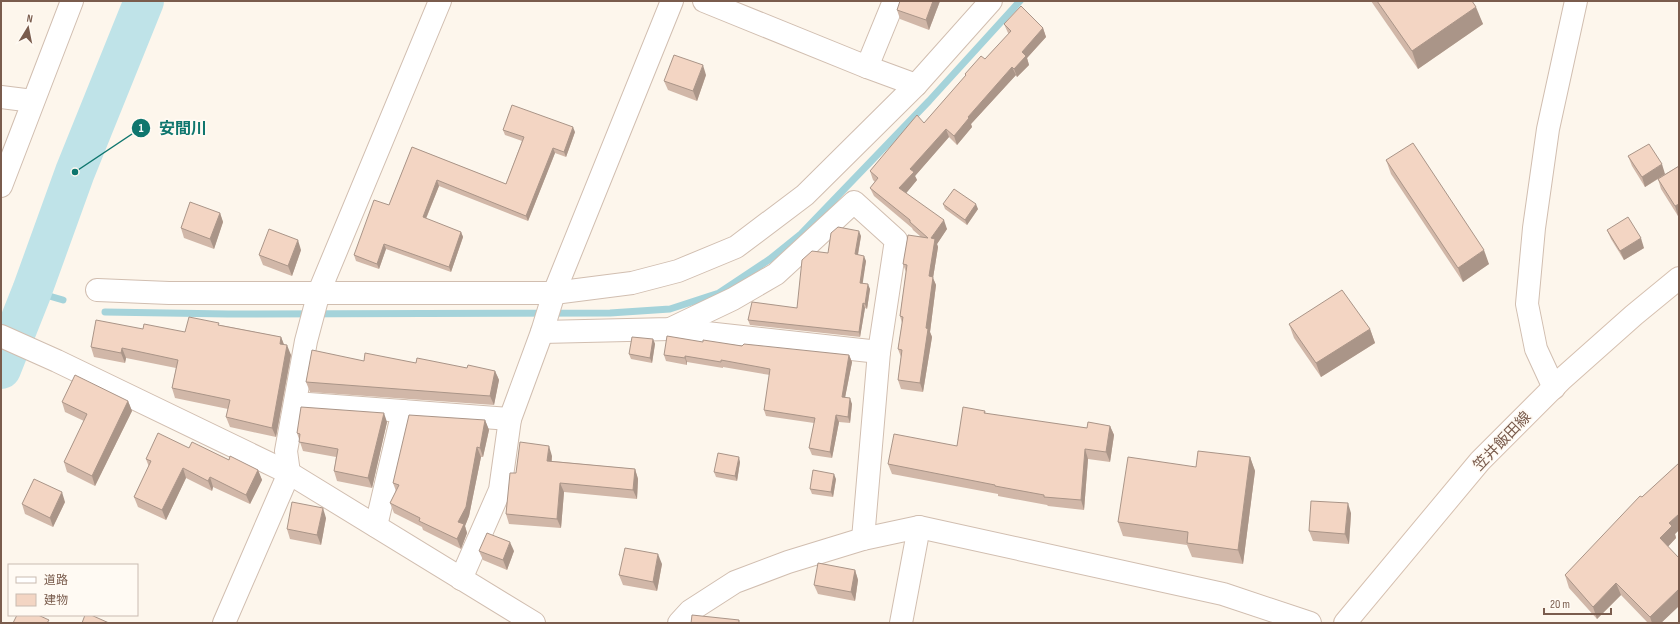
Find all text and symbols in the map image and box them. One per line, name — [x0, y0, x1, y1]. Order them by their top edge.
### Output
north arrow — [8, 8, 48, 48]
text: N — [26, 12, 34, 26]
callout: 安間川 — [131, 114, 215, 142]
text: 安間川 — [159, 120, 207, 139]
text: 1 — [139, 121, 144, 136]
street label: 笠井飯田線 — [1469, 408, 1535, 475]
legend — [8, 564, 138, 616]
text: 道路 — [44, 573, 68, 588]
scale bar — [1544, 590, 1611, 616]
text: 建物 — [44, 593, 68, 608]
text: 20 m — [1550, 597, 1570, 612]

